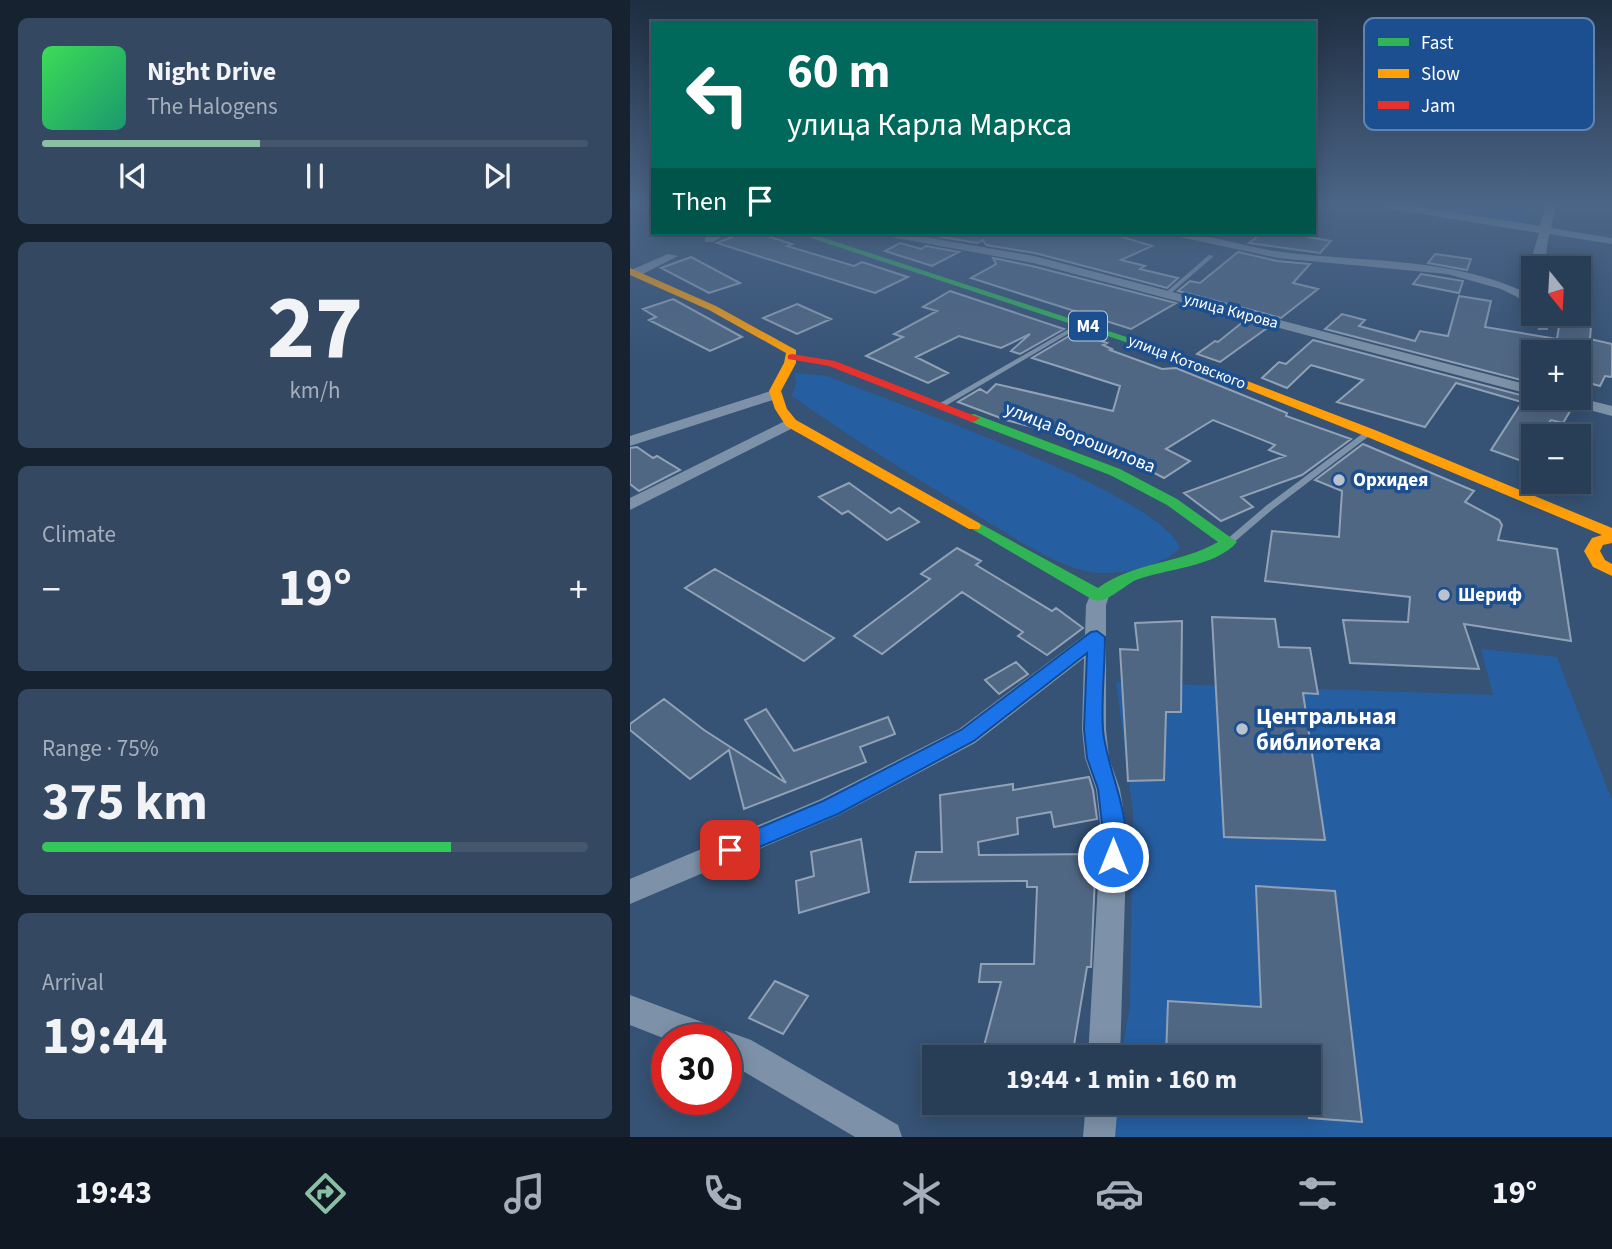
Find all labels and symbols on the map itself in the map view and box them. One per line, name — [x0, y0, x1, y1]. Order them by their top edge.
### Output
legend — [1364, 18, 1594, 130]
text: Fast — [1421, 30, 1454, 57]
text: Slow — [1421, 61, 1460, 88]
text: Jam — [1421, 93, 1455, 120]
north arrow — [1521, 256, 1591, 326]
street label: улица Кирова — [1181, 288, 1281, 334]
road number: M4 — [1069, 312, 1107, 340]
street label: улица Котовского — [1125, 329, 1249, 395]
street label: улица Ворошилова — [1001, 395, 1159, 481]
place label: Орхидея — [1353, 467, 1428, 494]
marker: Орхидея — [1331, 472, 1347, 488]
place label: Шериф — [1458, 582, 1522, 609]
marker: Шериф — [1436, 587, 1452, 603]
place label: Центральная библиотека — [1256, 700, 1397, 759]
marker: Центральная библиотека — [1234, 721, 1250, 737]
pin — [700, 820, 760, 880]
position arrow — [1076, 820, 1150, 894]
speed limit sign: 30 — [651, 1024, 742, 1115]

